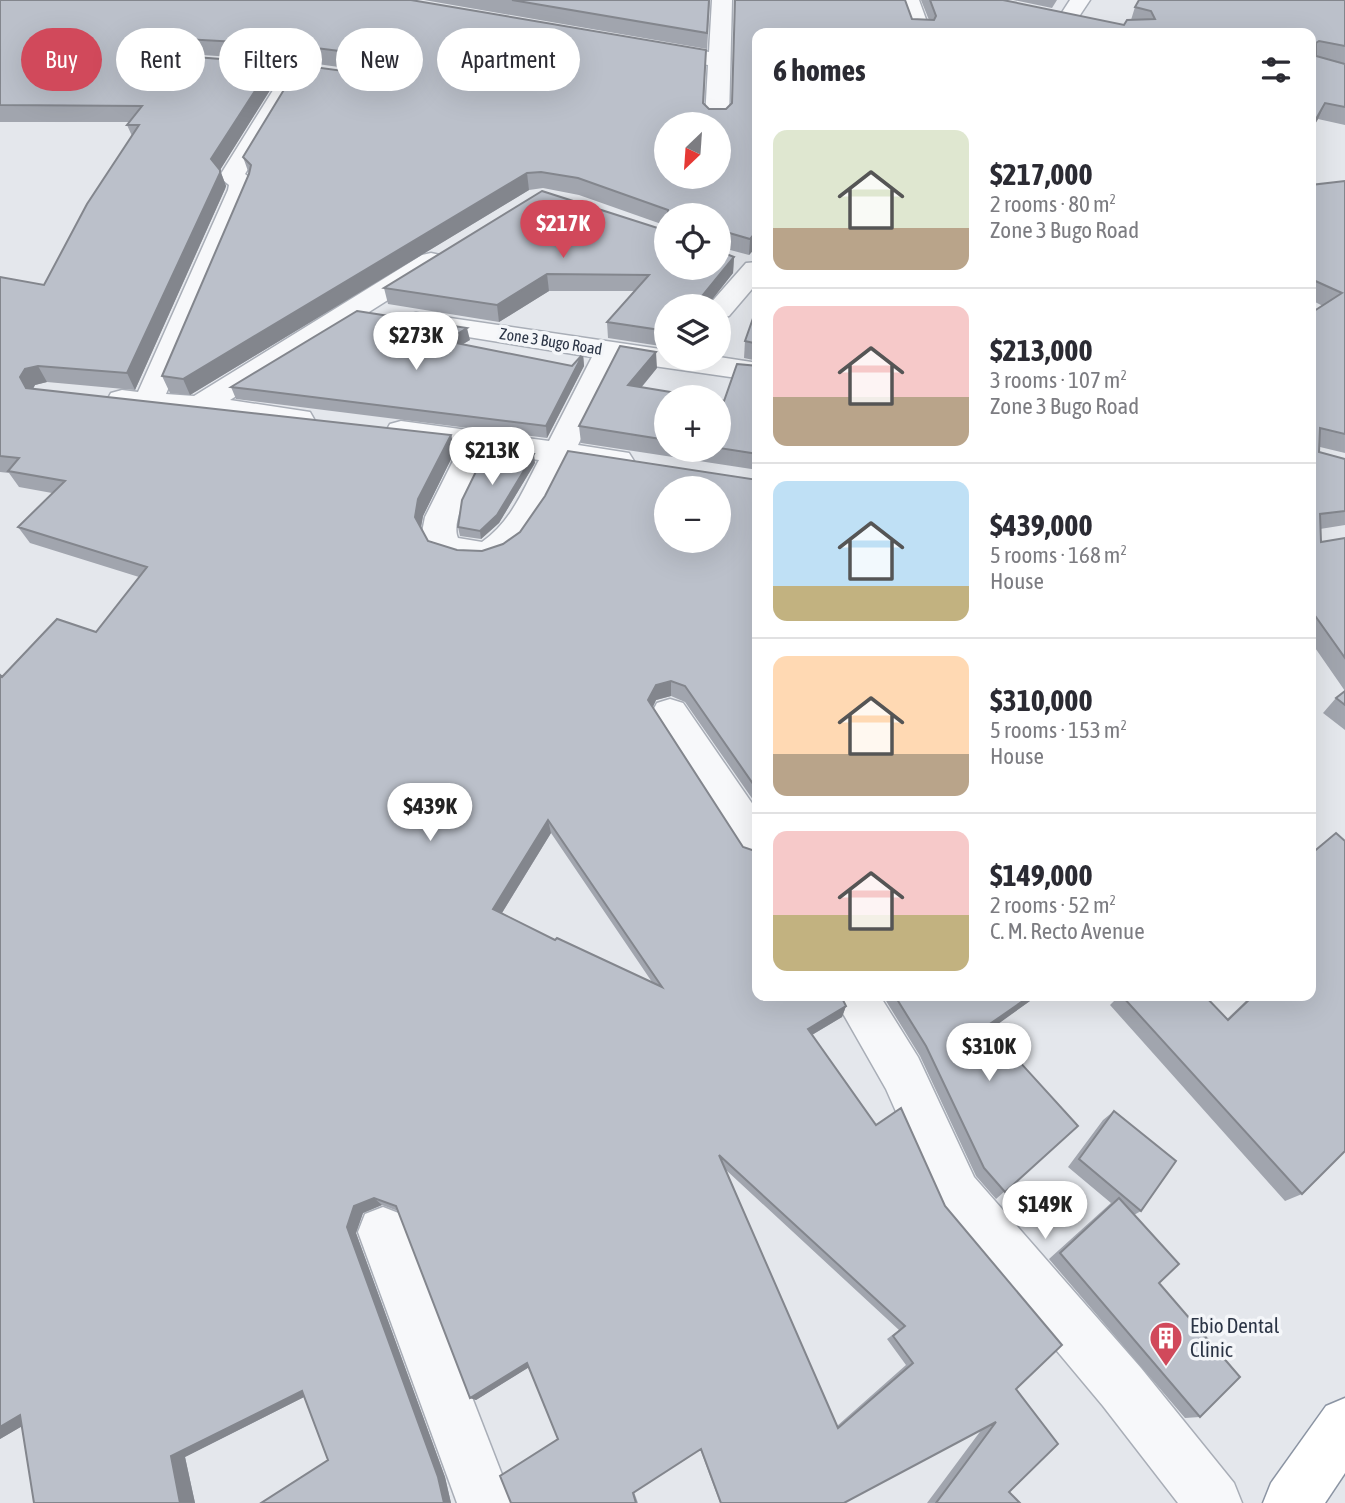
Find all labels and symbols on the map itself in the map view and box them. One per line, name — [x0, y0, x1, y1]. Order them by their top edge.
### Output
north arrow — [654, 112, 732, 189]
pin: $217K — [514, 201, 612, 260]
pin: $273K — [367, 312, 465, 372]
street label: Zone 3 Bugo Road — [498, 324, 604, 359]
pin: $213K — [443, 428, 541, 487]
pin: $439K — [381, 784, 479, 843]
pin: $310K — [940, 1024, 1038, 1083]
pin: $149K — [996, 1182, 1094, 1241]
place label: Ebio Dental Clinic — [1190, 1313, 1280, 1361]
building icon: Ebio Dental Clinic — [1147, 1319, 1185, 1368]

